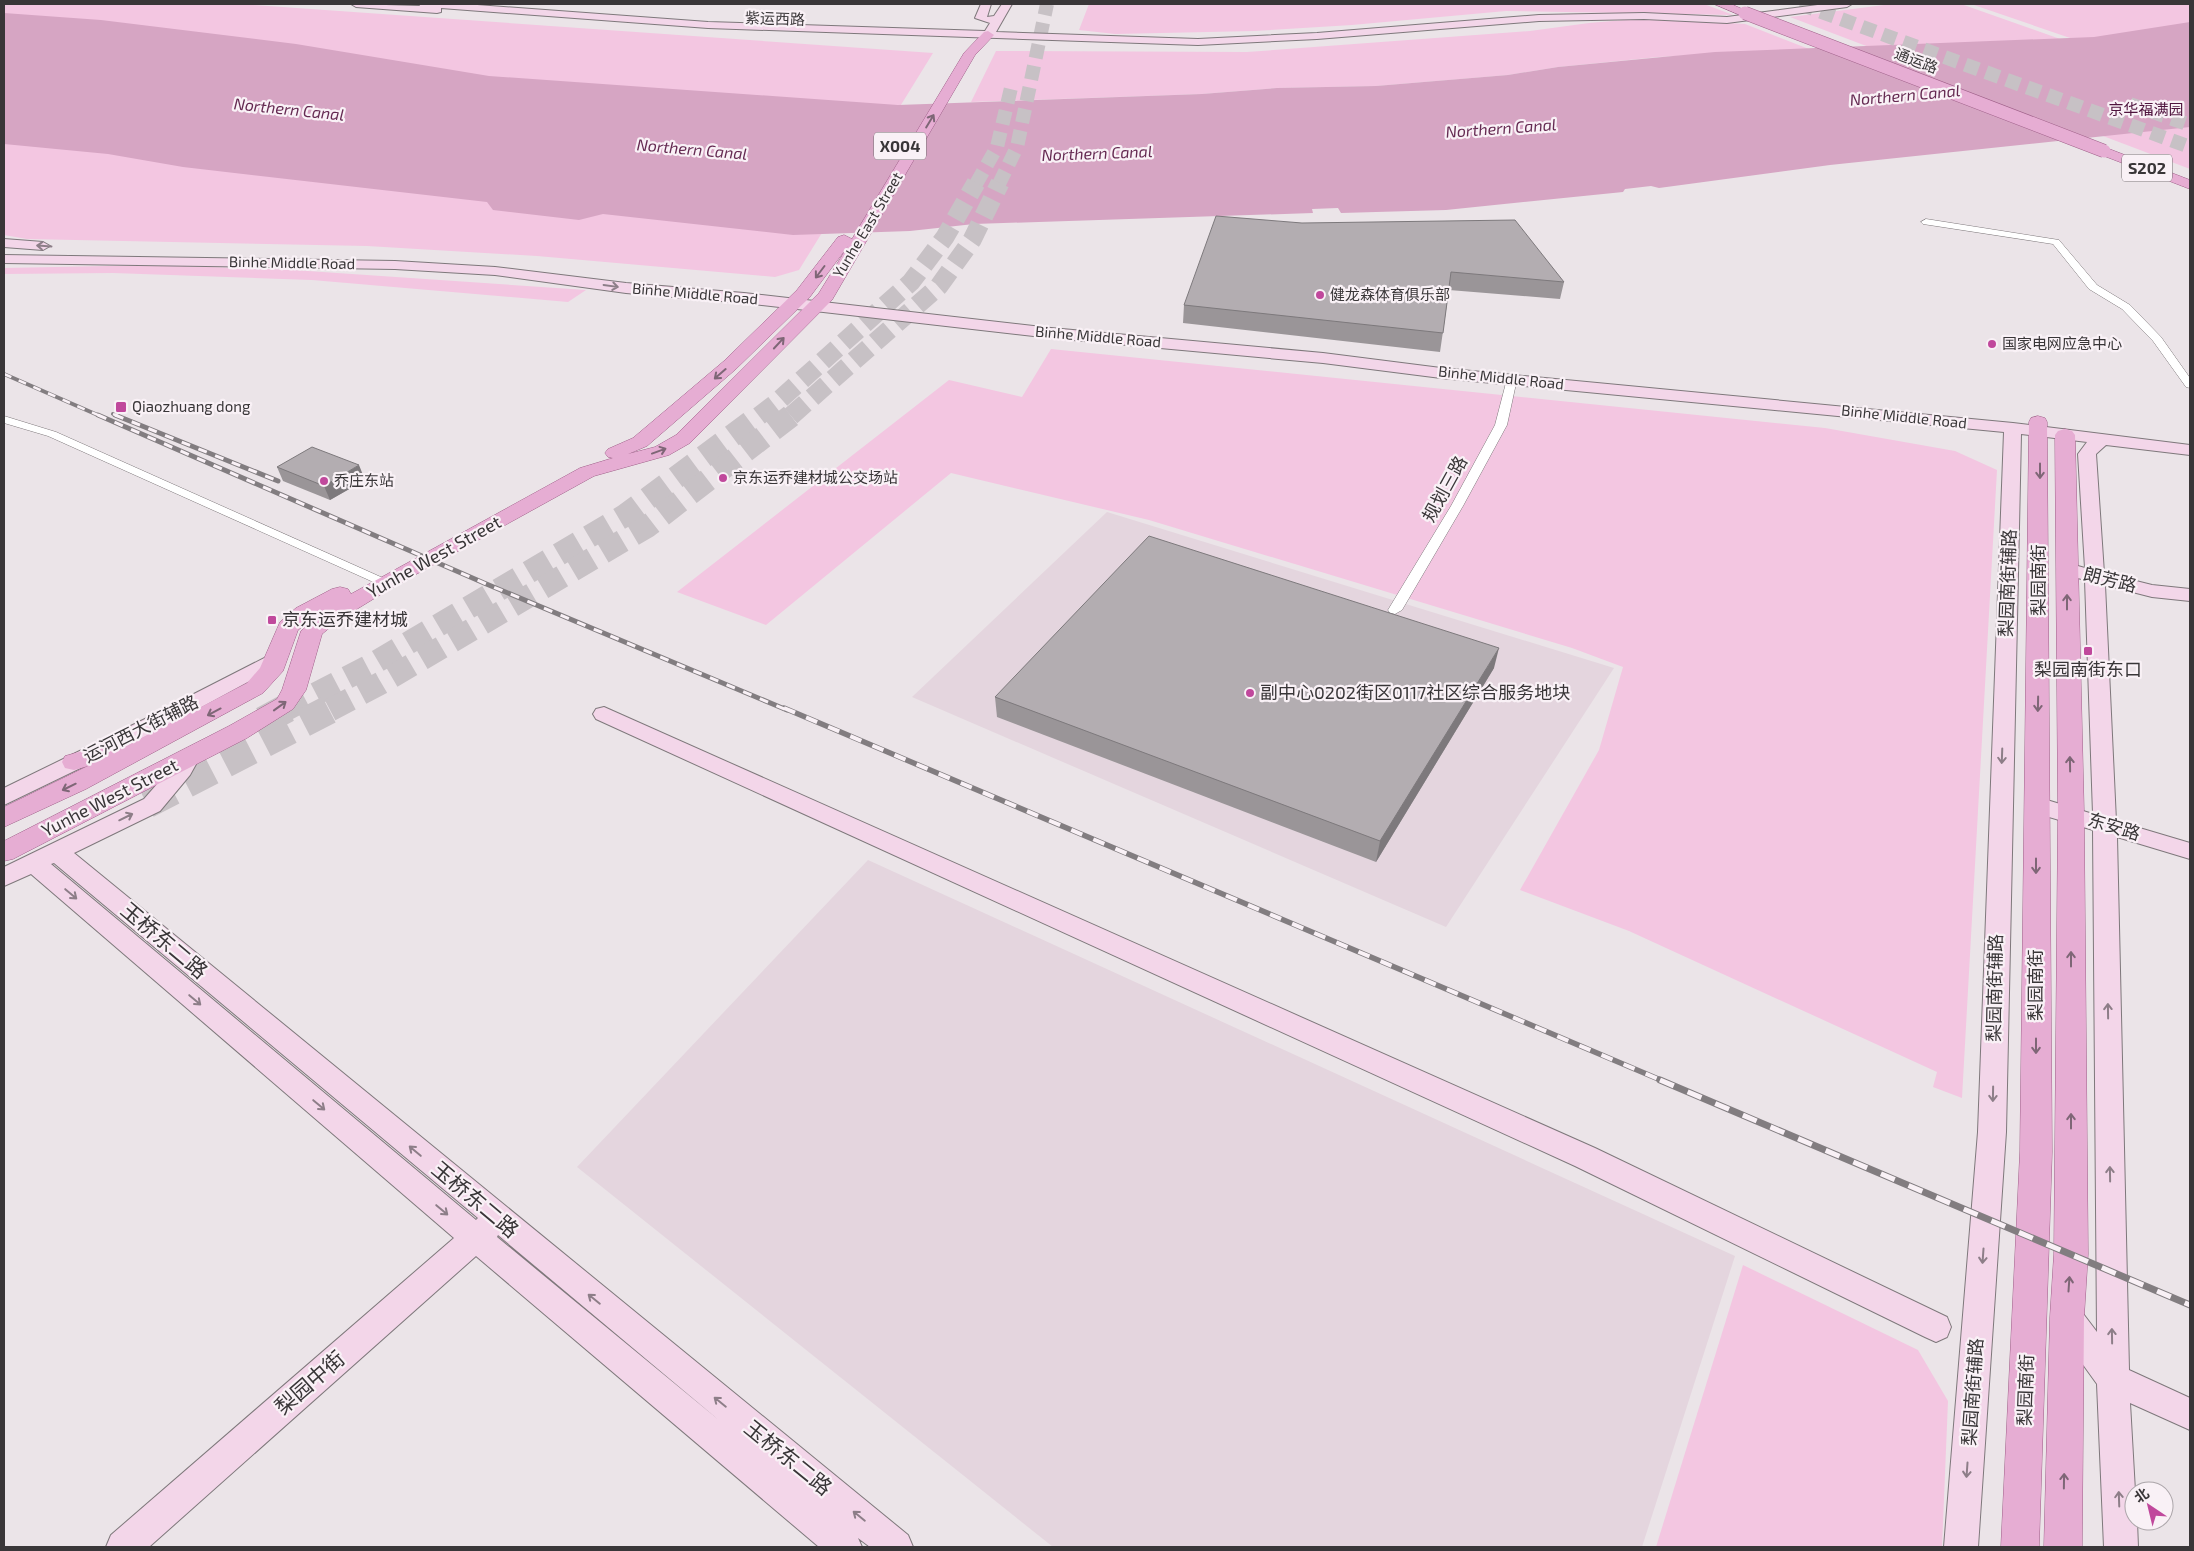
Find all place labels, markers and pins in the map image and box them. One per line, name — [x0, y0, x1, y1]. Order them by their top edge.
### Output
place label: 健龙森体育俱乐部 — [1330, 285, 1450, 303]
marker: 健龙森体育俱乐部 — [1314, 289, 1326, 301]
place label: 国家电网应急中心 — [2002, 334, 2122, 352]
marker: 国家电网应急中心 — [1986, 338, 1998, 350]
place label: Qiaozhuang dong — [132, 397, 251, 416]
marker: Qiaozhuang dong — [114, 400, 128, 414]
place label: 京东运乔建材城公交场站 — [733, 468, 898, 486]
place label: 乔庄东站 — [334, 471, 394, 489]
marker: 京东运乔建材城公交场站 — [717, 472, 729, 484]
marker: 乔庄东站 — [318, 475, 330, 487]
place label: 京东运乔建材城 — [282, 608, 408, 630]
marker: 京东运乔建材城 — [266, 614, 278, 626]
marker: 梨园南街东口 — [2082, 645, 2094, 657]
place label: 梨园南街东口 — [2034, 658, 2142, 680]
place label: 副中心0202街区0117社区综合服务地块 — [1260, 681, 1570, 703]
marker: 副中心0202街区0117社区综合服务地块 — [1244, 687, 1256, 699]

